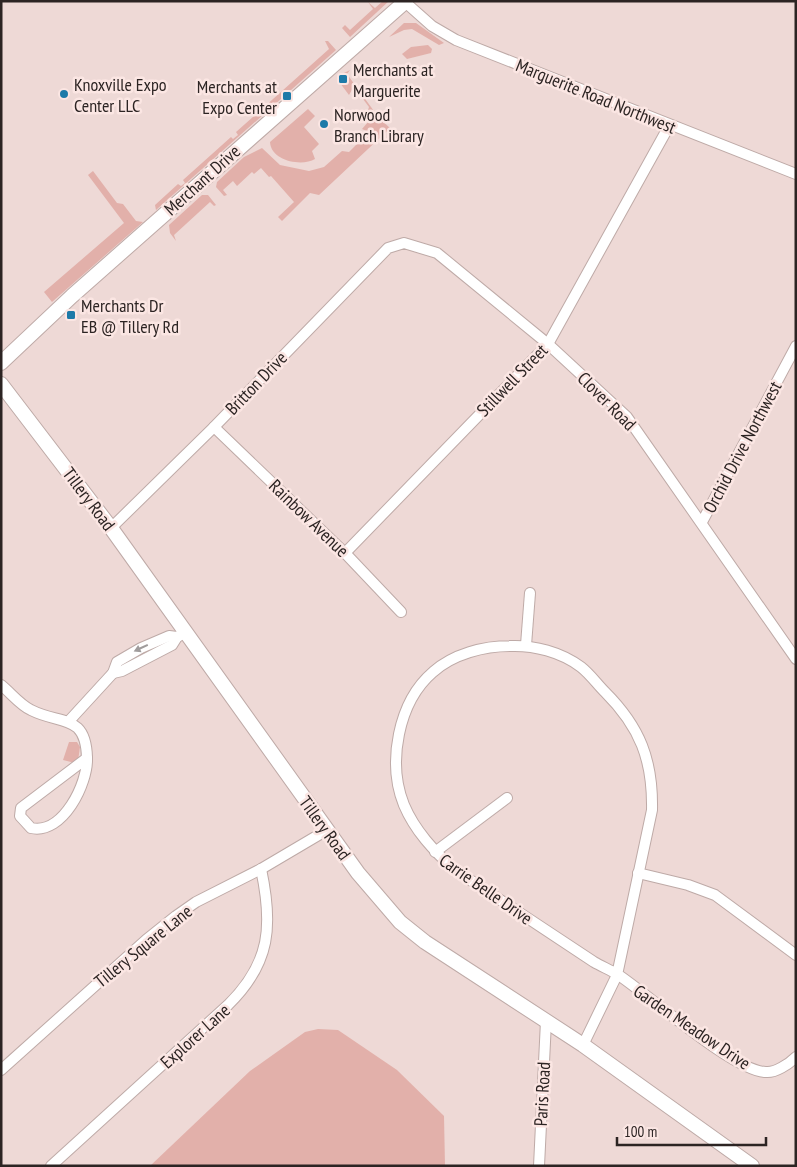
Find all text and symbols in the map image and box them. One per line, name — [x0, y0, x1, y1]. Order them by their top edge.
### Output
street label: Marguerite Road Northwest — [513, 53, 679, 139]
place label: Merchants at Marguerite — [353, 58, 433, 102]
place label: Knoxville Expo Center LLC — [74, 73, 167, 117]
marker: Merchants at Marguerite — [337, 73, 349, 85]
place label: Merchants at Expo Center — [197, 75, 277, 119]
marker: Knoxville Expo Center LLC — [58, 88, 70, 100]
marker: Merchants at Expo Center — [281, 90, 293, 102]
place label: Norwood Branch Library — [334, 103, 424, 147]
marker: Norwood Branch Library — [318, 118, 330, 130]
street label: Merchant Drive — [159, 140, 245, 220]
place label: Merchants Dr EB @ Tillery Rd — [81, 294, 179, 338]
marker: Merchants Dr EB @ Tillery Rd — [65, 309, 77, 321]
street label: Stillwell Street — [472, 339, 552, 421]
street label: Britton Drive — [220, 346, 292, 420]
street label: Clover Road — [573, 367, 641, 435]
street label: Orchid Drive Northwest — [698, 377, 786, 517]
street label: Tillery Road — [58, 463, 120, 535]
street label: Rainbow Avenue — [264, 474, 354, 562]
one-way arrow — [134, 645, 148, 653]
street label: Tillery Road — [294, 792, 356, 864]
street label: Carrie Belle Drive — [435, 848, 537, 930]
street label: Tillery Square Lane — [89, 900, 197, 992]
street label: Garden Meadow Drive — [629, 979, 755, 1075]
street label: Explorer Lane — [155, 999, 235, 1073]
street label: Paris Road — [529, 1061, 555, 1127]
scale bar — [617, 1114, 766, 1146]
text: 100 m — [624, 1122, 657, 1141]

